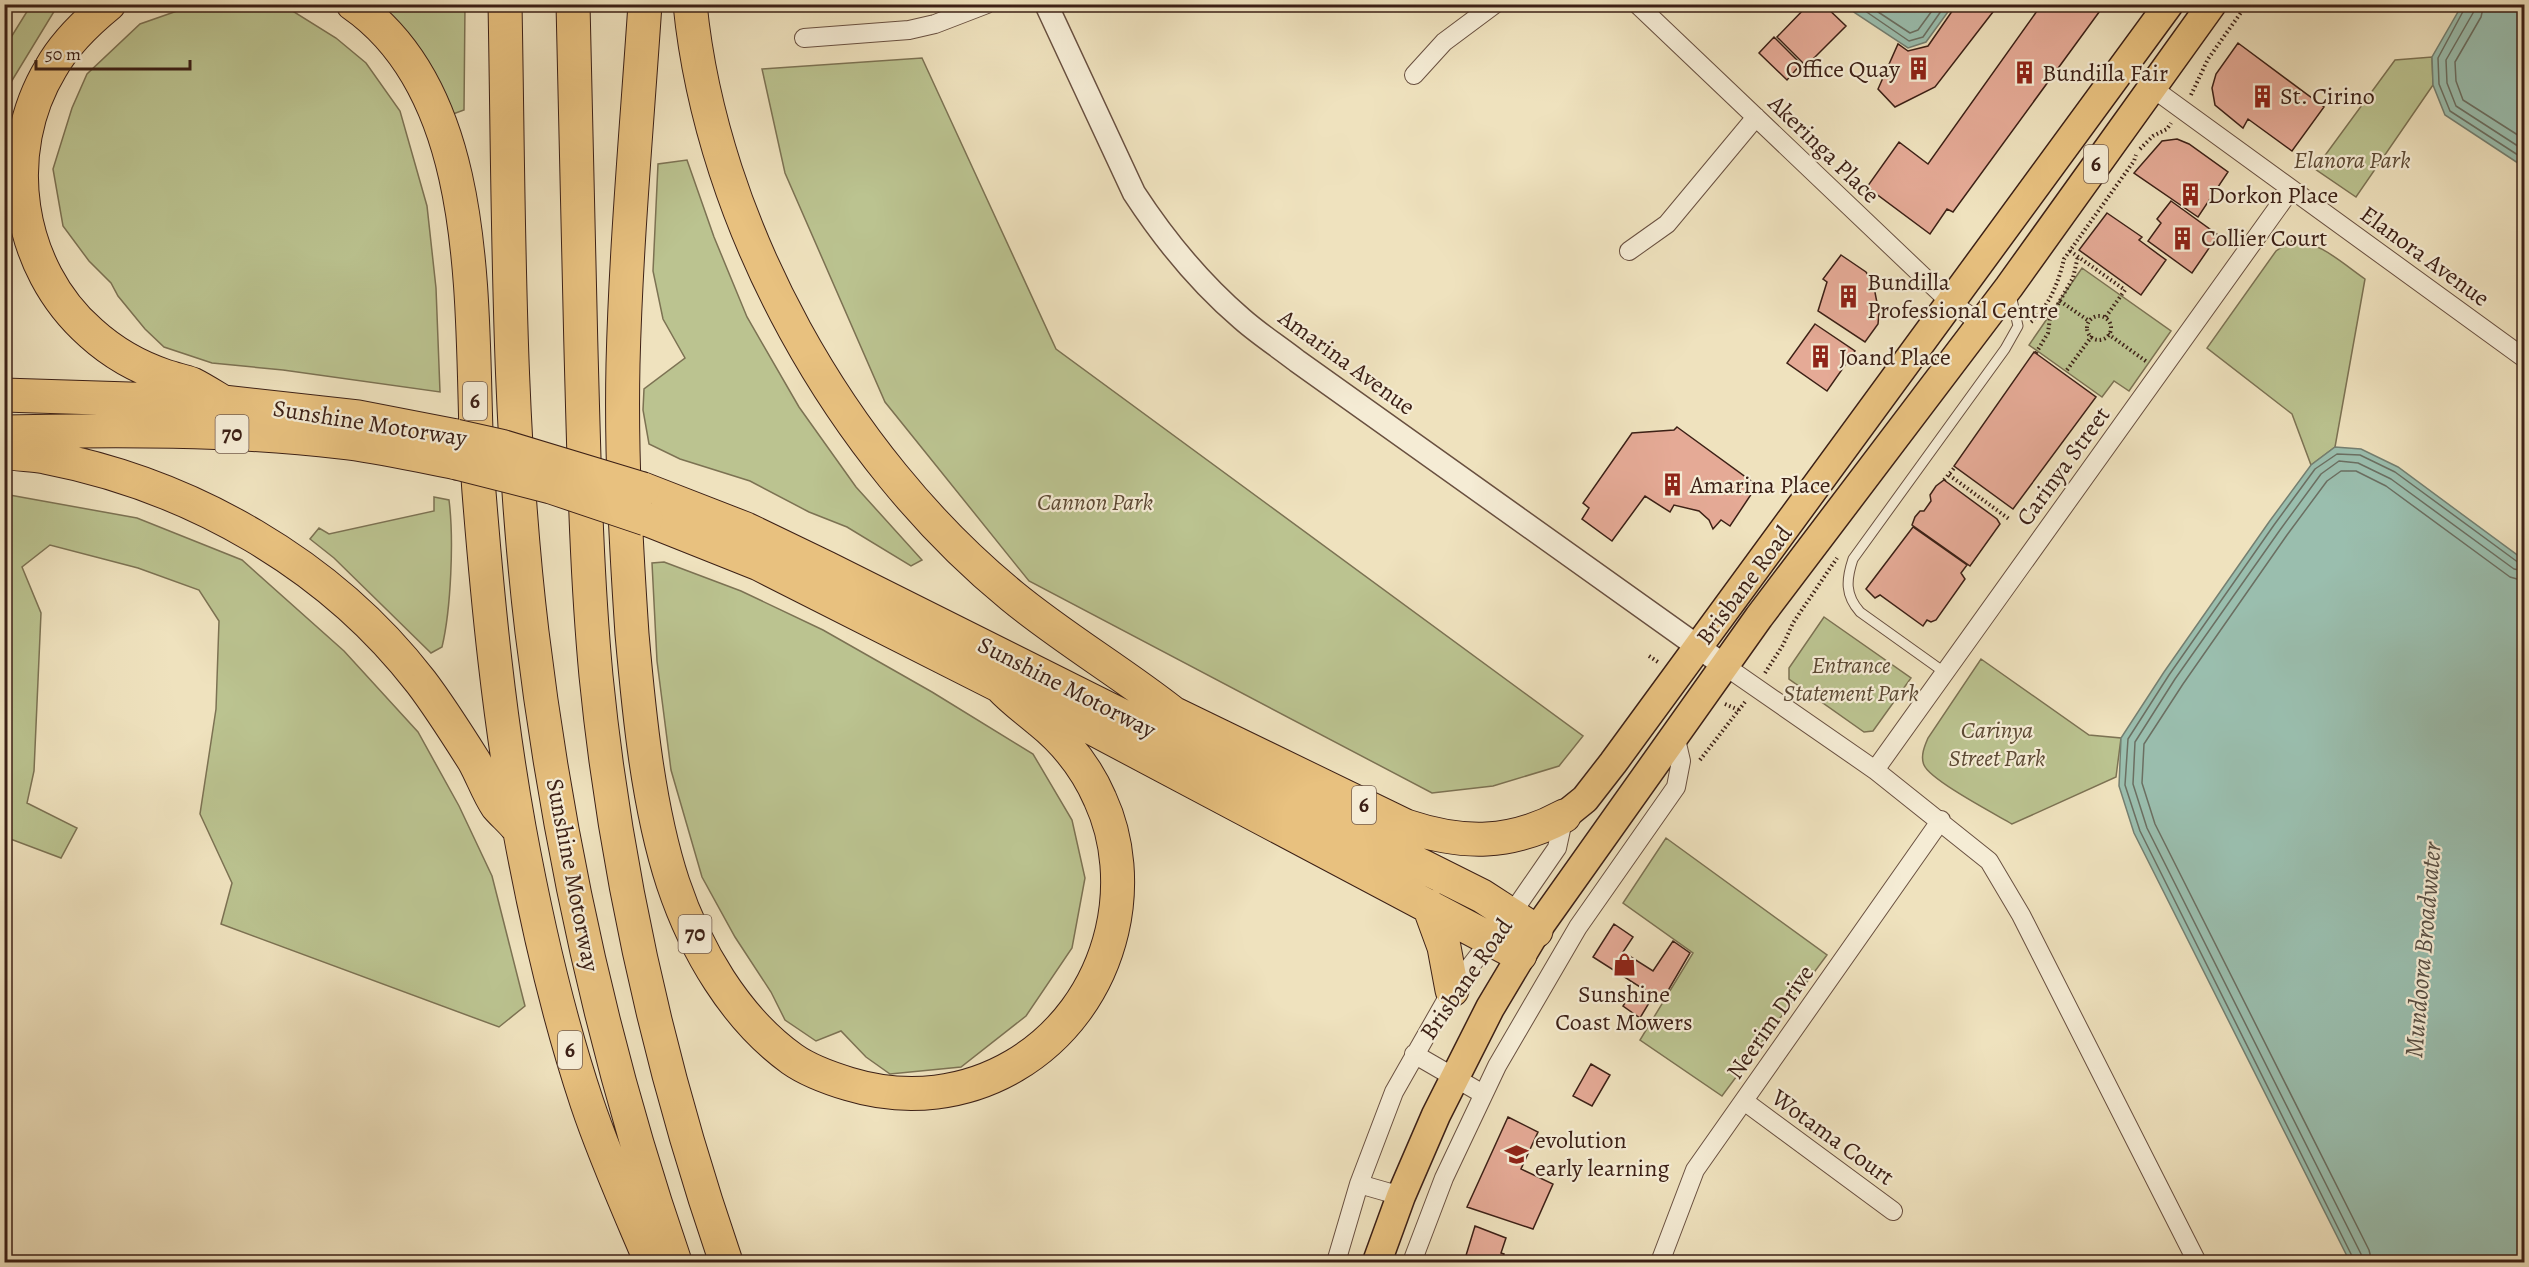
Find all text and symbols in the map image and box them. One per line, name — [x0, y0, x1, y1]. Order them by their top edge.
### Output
scale bar — [36, 33, 190, 71]
text: 50 m — [45, 42, 81, 66]
place label: Office Quay — [1786, 53, 1900, 85]
building icon: Office Quay — [1905, 56, 1931, 82]
place label: Bundilla Fair — [2042, 57, 2168, 89]
building icon: Bundilla Fair — [2011, 60, 2037, 86]
place label: St. Cirino — [2280, 80, 2375, 112]
building icon: St. Cirino — [2249, 83, 2275, 109]
street label: Akeringa Place — [1761, 87, 1887, 210]
park label: Elanora Park — [2293, 144, 2411, 176]
road number: 6 — [2084, 145, 2108, 183]
place label: Dorkon Place — [2208, 179, 2338, 211]
building icon: Dorkon Place — [2177, 182, 2203, 208]
street label: Elanora Avenue — [2354, 198, 2496, 314]
place label: Collier Court — [2201, 222, 2327, 254]
building icon: Collier Court — [2170, 225, 2196, 251]
place label: Bundilla Professional Centre — [1867, 266, 2058, 326]
building icon: Bundilla Professional Centre — [1836, 283, 1862, 309]
street label: Amarina Avenue — [1272, 301, 1422, 422]
place label: Joand Place — [1839, 341, 1951, 373]
building icon: Joand Place — [1808, 344, 1834, 370]
road number: 6 — [463, 382, 487, 420]
street label: Sunshine Motorway — [271, 392, 470, 454]
street label: Carinya Street — [2009, 400, 2117, 532]
road number: 70 — [216, 415, 248, 453]
place label: Amarina Place — [1689, 469, 1831, 501]
building icon: Amarina Place — [1659, 472, 1685, 498]
park label: Cannon Park — [1037, 486, 1153, 518]
street label: Brisbane Road — [1689, 519, 1799, 651]
street label: Sunshine Motorway — [972, 628, 1162, 746]
park label: Entrance Statement Park — [1783, 649, 1919, 709]
park label: Carinya Street Park — [1949, 714, 2046, 774]
street label: Sunshine Motorway — [539, 776, 607, 975]
road number: 6 — [1352, 786, 1376, 824]
water label: Mundoora Broadwater — [2396, 840, 2450, 1059]
street label: Brisbane Road — [1412, 912, 1520, 1046]
road number: 70 — [678, 915, 712, 953]
shop icon: Sunshine Coast Mowers — [1611, 951, 1637, 977]
street label: Neerim Drive — [1719, 958, 1821, 1086]
place label: Sunshine Coast Mowers — [1555, 978, 1693, 1038]
road number: 6 — [558, 1031, 582, 1069]
street label: Wotama Court — [1764, 1081, 1901, 1192]
place label: evolution early learning — [1535, 1124, 1670, 1184]
school or university icon: evolution early learning — [1504, 1141, 1530, 1167]

